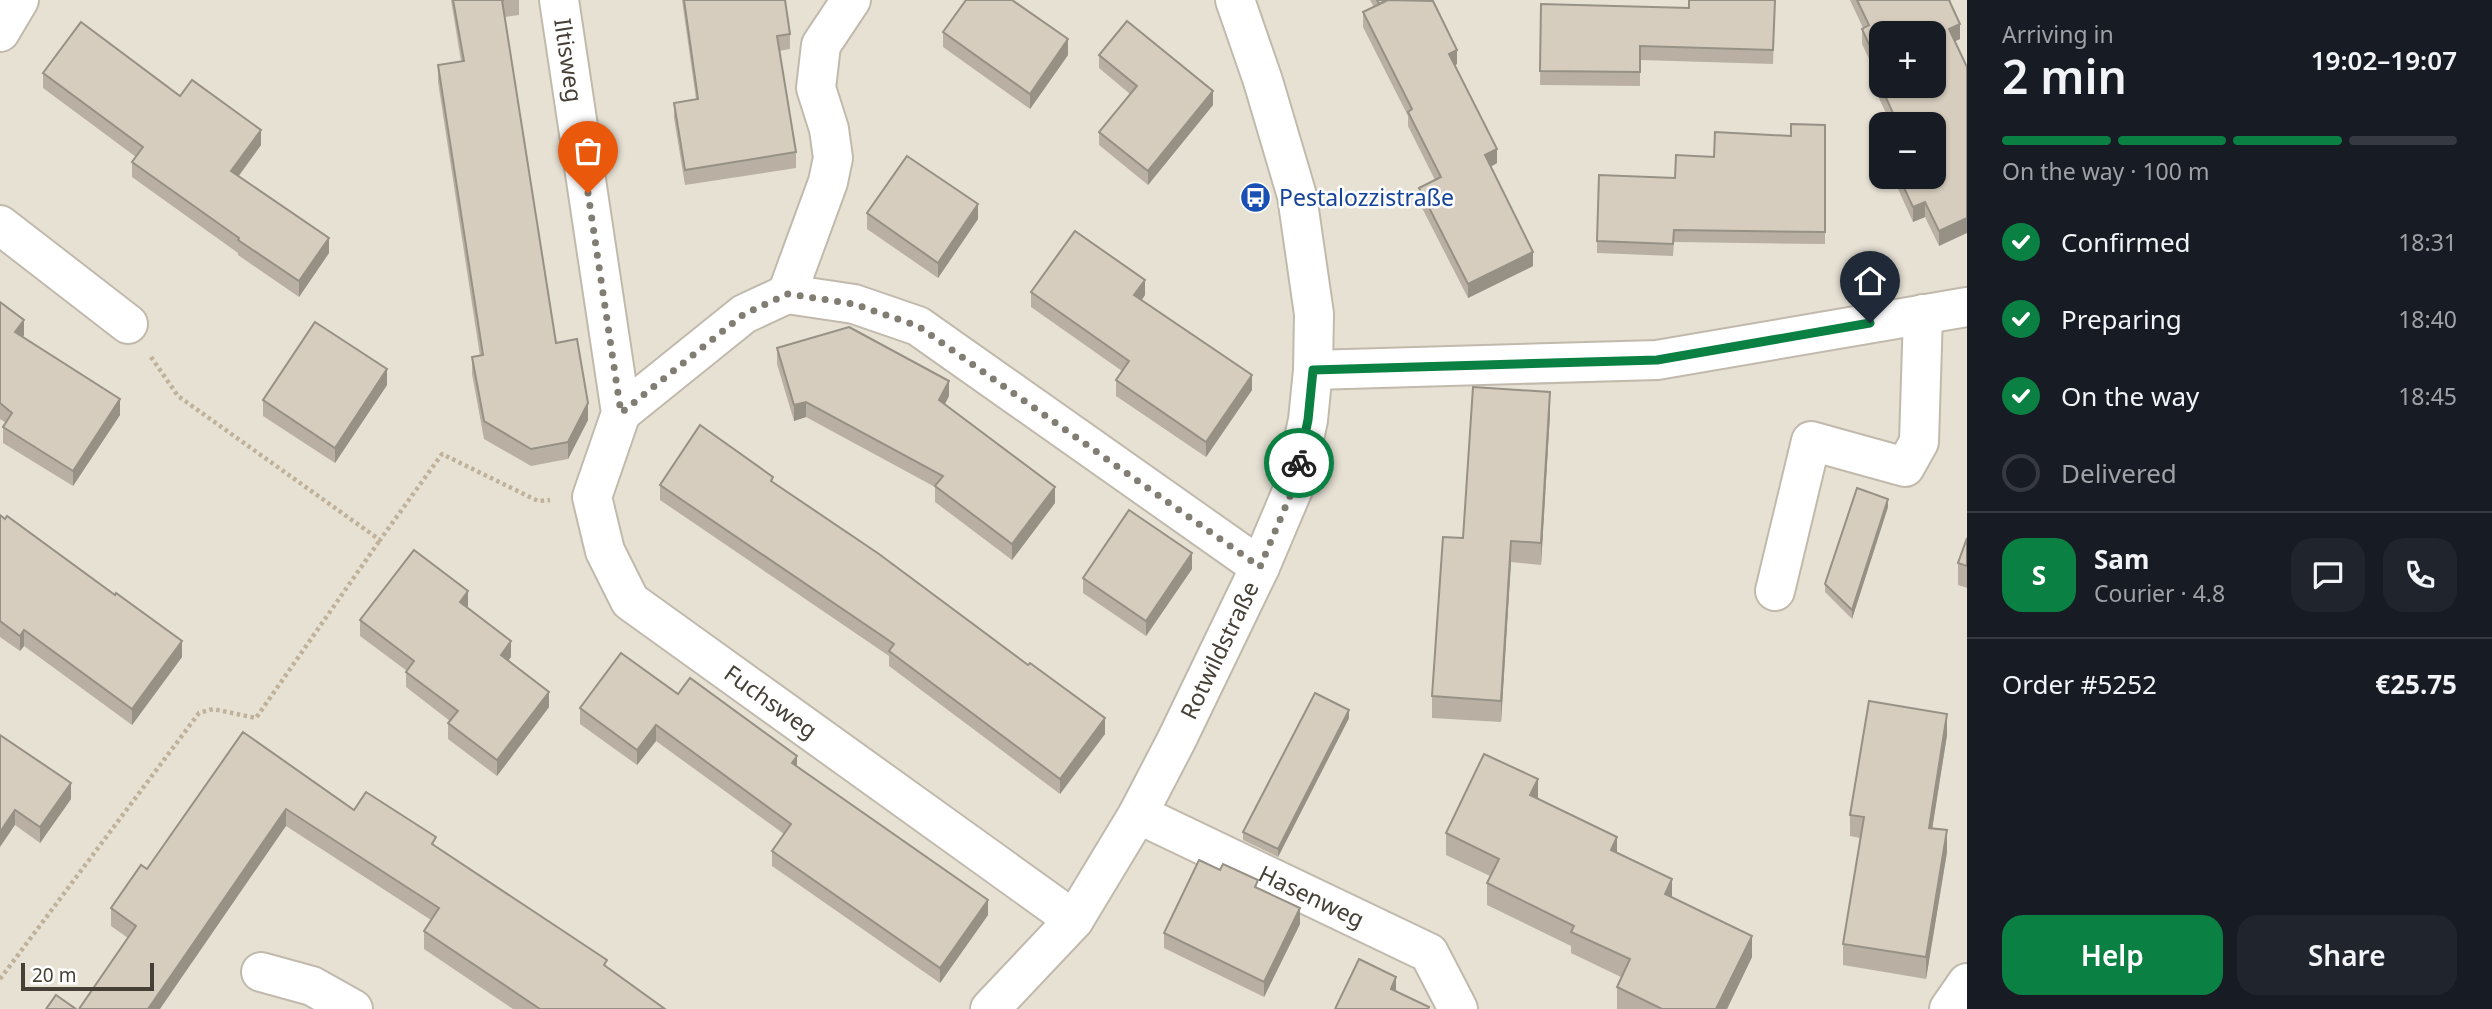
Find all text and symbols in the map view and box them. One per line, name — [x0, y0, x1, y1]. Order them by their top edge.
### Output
street label: Iltisweg — [547, 16, 591, 104]
text: Arriving in — [2002, 18, 2114, 50]
map controls — [1869, 21, 1946, 189]
button: + — [1869, 21, 1946, 98]
text: 19:02–19:07 — [2311, 42, 2457, 78]
text: 2 min — [2002, 45, 2127, 107]
button: − — [1869, 112, 1946, 189]
pin — [558, 121, 618, 193]
icon: bag — [569, 132, 607, 170]
text: On the way · 100 m — [2002, 155, 2209, 187]
bus stop icon: Pestalozzistraße — [1239, 181, 1273, 215]
place label: Pestalozzistraße — [1279, 181, 1454, 213]
icon: check — [2002, 223, 2040, 261]
text: Confirmed — [2061, 224, 2191, 260]
text: 18:31 — [2398, 226, 2457, 258]
pin — [1840, 251, 1900, 323]
icon: home — [1851, 262, 1889, 300]
icon: check — [2002, 300, 2040, 338]
text: Preparing — [2061, 301, 2182, 337]
text: 18:40 — [2398, 303, 2457, 335]
icon: check — [2002, 377, 2040, 415]
text: On the way — [2061, 378, 2199, 414]
text: 18:45 — [2398, 380, 2457, 412]
courier — [1264, 428, 1334, 498]
icon: bike — [1280, 444, 1318, 482]
text: Delivered — [2061, 455, 2177, 491]
button: chat — [2291, 538, 2365, 612]
button: phone — [2383, 538, 2457, 612]
text: Sam — [2094, 541, 2149, 577]
text: S — [2032, 557, 2046, 593]
street label: Rotwildstraße — [1172, 576, 1266, 724]
text: Courier · 4.8 — [2094, 577, 2225, 609]
street label: Fuchsweg — [718, 657, 824, 746]
text: Order #5252 — [2002, 666, 2157, 702]
text: €25.75 — [2375, 666, 2457, 702]
street label: Hasenweg — [1254, 857, 1370, 935]
button: Help — [2002, 915, 2223, 995]
button: Share — [2237, 915, 2457, 995]
scale bar — [21, 960, 154, 992]
text: 20 m — [32, 962, 76, 988]

